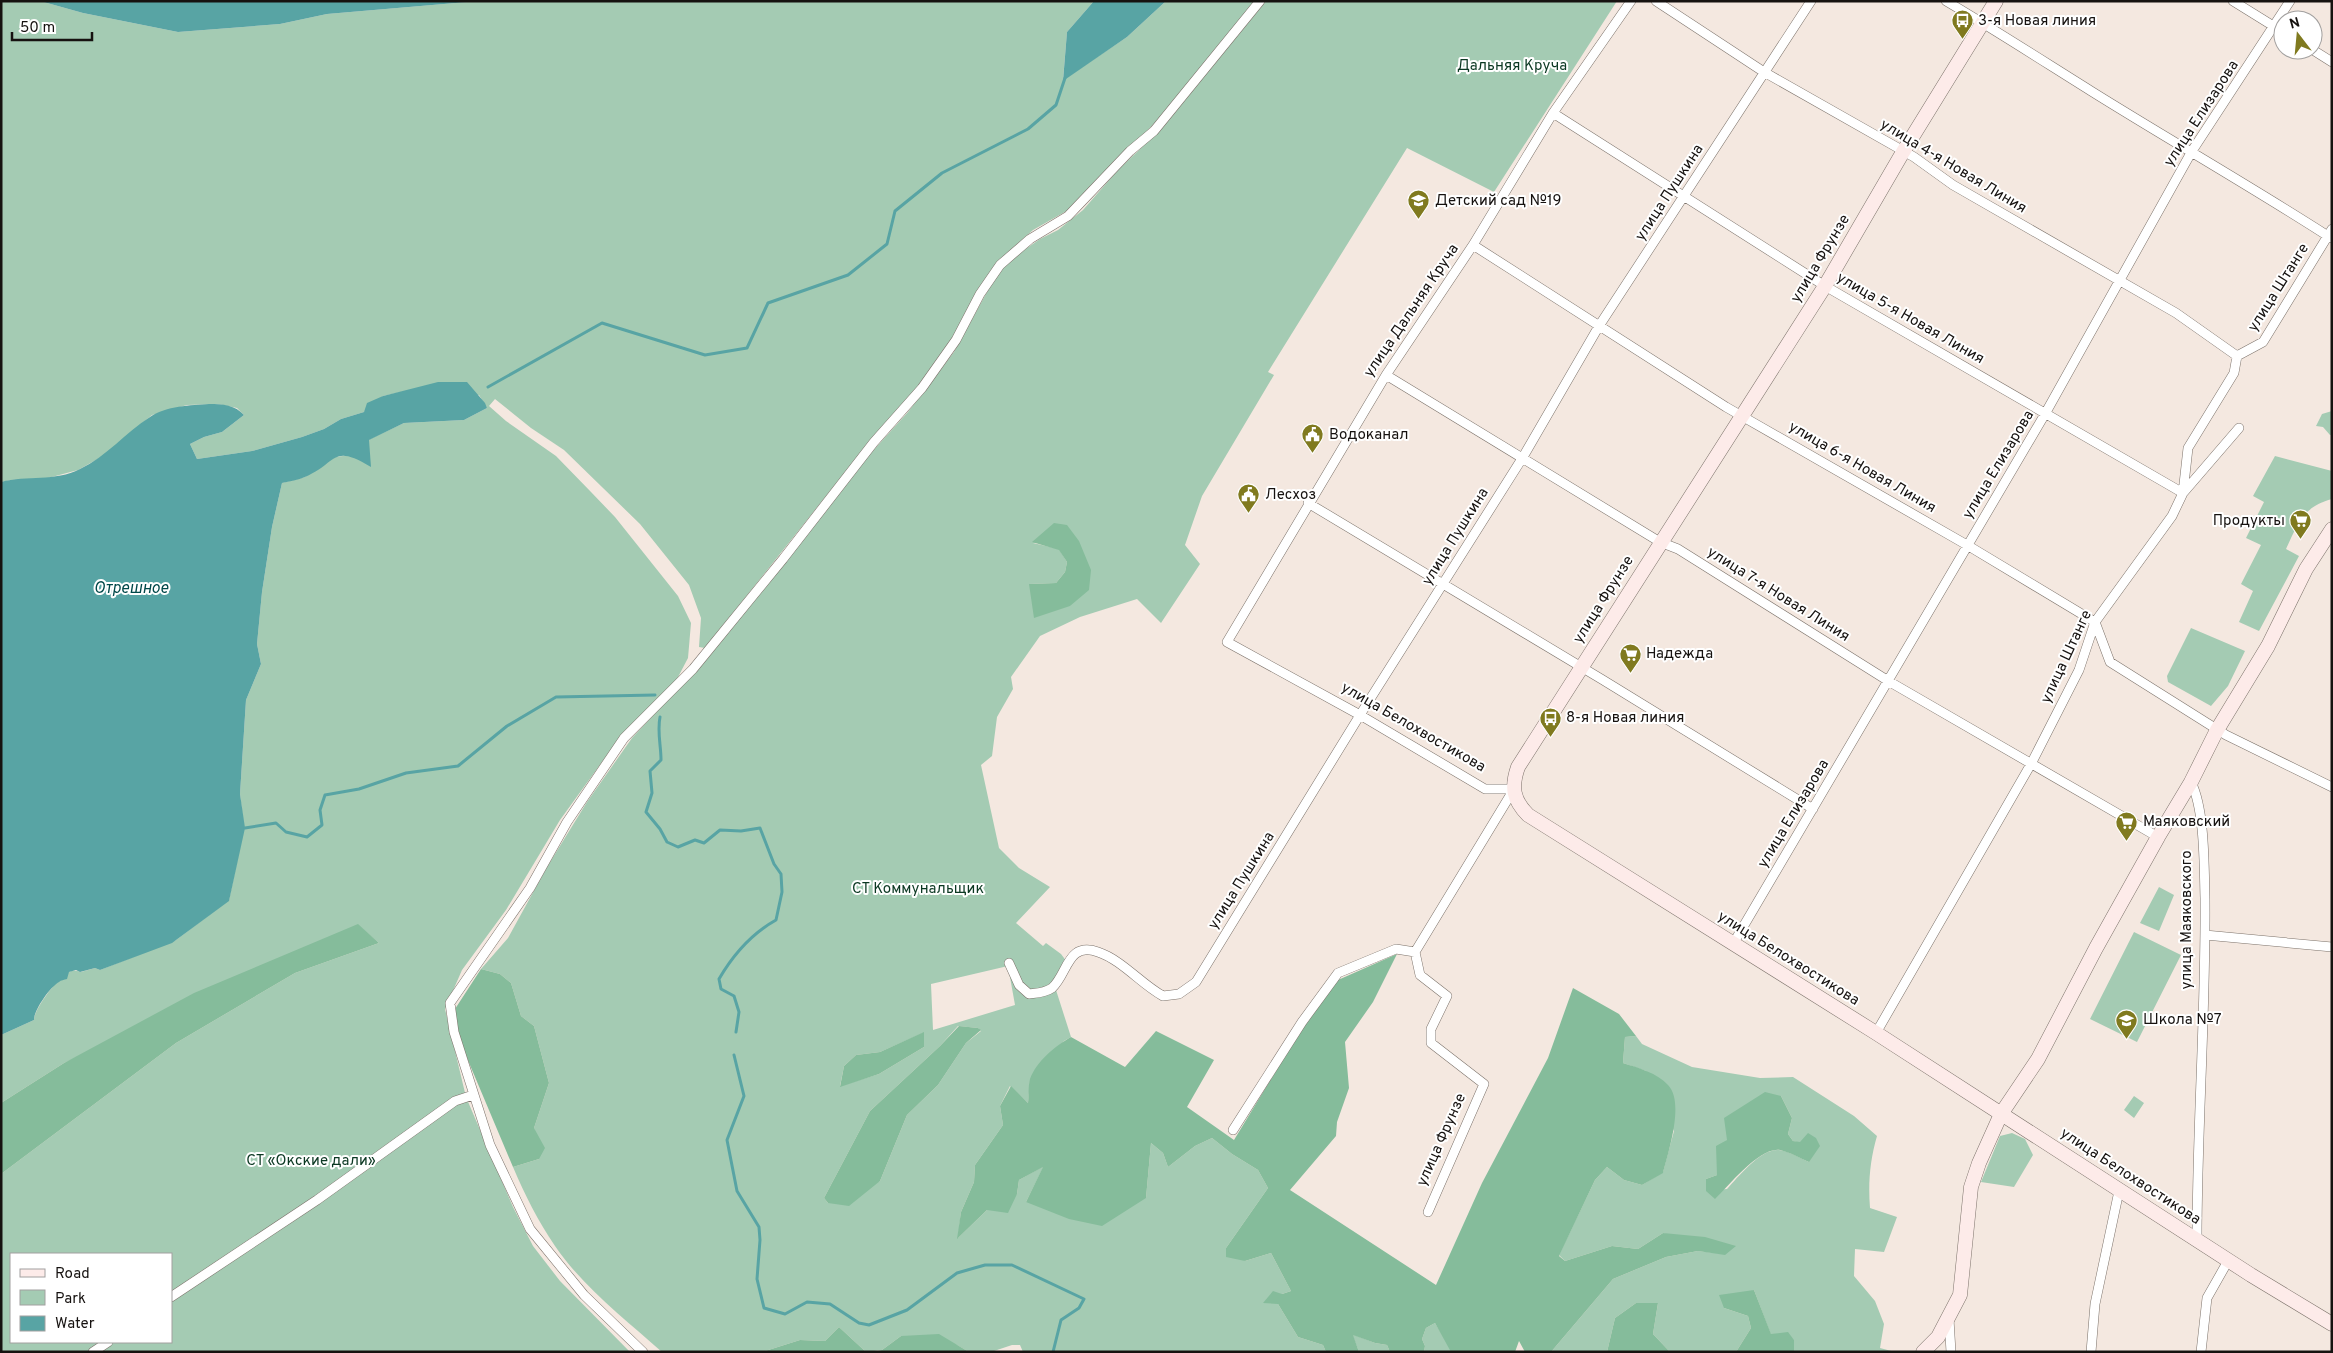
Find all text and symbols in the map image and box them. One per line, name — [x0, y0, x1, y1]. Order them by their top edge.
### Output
bus stop icon: 3-я Новая линия — [1950, 9, 1974, 40]
scale bar — [12, 10, 92, 42]
north arrow — [2273, 10, 2323, 60]
place label: 3-я Новая линия — [1978, 12, 2096, 31]
text: N — [2288, 14, 2302, 34]
text: 50 m — [20, 19, 55, 38]
park label: Дальняя Круча — [1457, 57, 1567, 76]
street label: улица Елизарова — [2160, 57, 2244, 171]
street label: улица 4-я Новая Линия — [1876, 116, 2030, 218]
street label: улица Пушкина — [1632, 141, 1708, 245]
school or university icon: Детский сад №19 — [1407, 189, 1431, 220]
place label: Детский сад №19 — [1435, 192, 1561, 211]
street label: улица Фрунзе — [1787, 211, 1855, 307]
street label: улица Штанге — [2244, 240, 2314, 336]
street label: улица Дальняя Круча — [1360, 241, 1464, 381]
street label: улица 5-я Новая Линия — [1833, 269, 1987, 369]
street label: улица Елизарова — [1959, 407, 2039, 523]
street label: улица 6-я Новая Линия — [1785, 418, 1939, 518]
public building icon: Водоканал — [1301, 423, 1325, 454]
place label: Водоканал — [1329, 426, 1409, 445]
public building icon: Лесхоз — [1237, 483, 1261, 514]
street label: улица Пушкина — [1418, 485, 1494, 589]
place label: Лесхоз — [1265, 486, 1316, 505]
supermarket icon: Продукты — [2289, 509, 2313, 540]
place label: Продукты — [2213, 512, 2285, 531]
street label: улица 7-я Новая Линия — [1703, 543, 1853, 647]
street label: улица Фрунзе — [1569, 553, 1639, 647]
water label: Отрешное — [94, 579, 169, 599]
street label: улица Штанге — [2037, 607, 2097, 707]
supermarket icon: Надежда — [1618, 642, 1642, 673]
place label: Надежда — [1646, 645, 1713, 664]
street label: улица Белохвостикова — [1337, 679, 1489, 777]
bus stop icon: 8-я Новая линия — [1538, 706, 1562, 737]
place label: 8-я Новая линия — [1566, 709, 1684, 728]
street label: улица Елизарова — [1754, 756, 1834, 872]
supermarket icon: Маяковский — [2115, 810, 2139, 841]
place label: Маяковский — [2143, 813, 2230, 832]
street label: улица Пушкина — [1204, 829, 1280, 933]
street label: улица Маяковского — [2178, 850, 2197, 990]
park label: СТ Коммунальщик — [852, 880, 984, 899]
street label: улица Белохвостикова — [1714, 908, 1862, 1010]
school or university icon: Школа №7 — [2115, 1008, 2139, 1039]
place label: Школа №7 — [2143, 1011, 2222, 1030]
street label: улица Фрунзе — [1413, 1090, 1471, 1190]
street label: улица Белохвостикова — [2056, 1124, 2204, 1230]
park label: СТ «Окские дали» — [246, 1152, 376, 1171]
legend — [10, 1253, 172, 1343]
text: Road — [55, 1265, 90, 1284]
text: Park — [55, 1290, 86, 1309]
text: Water — [55, 1315, 95, 1334]

